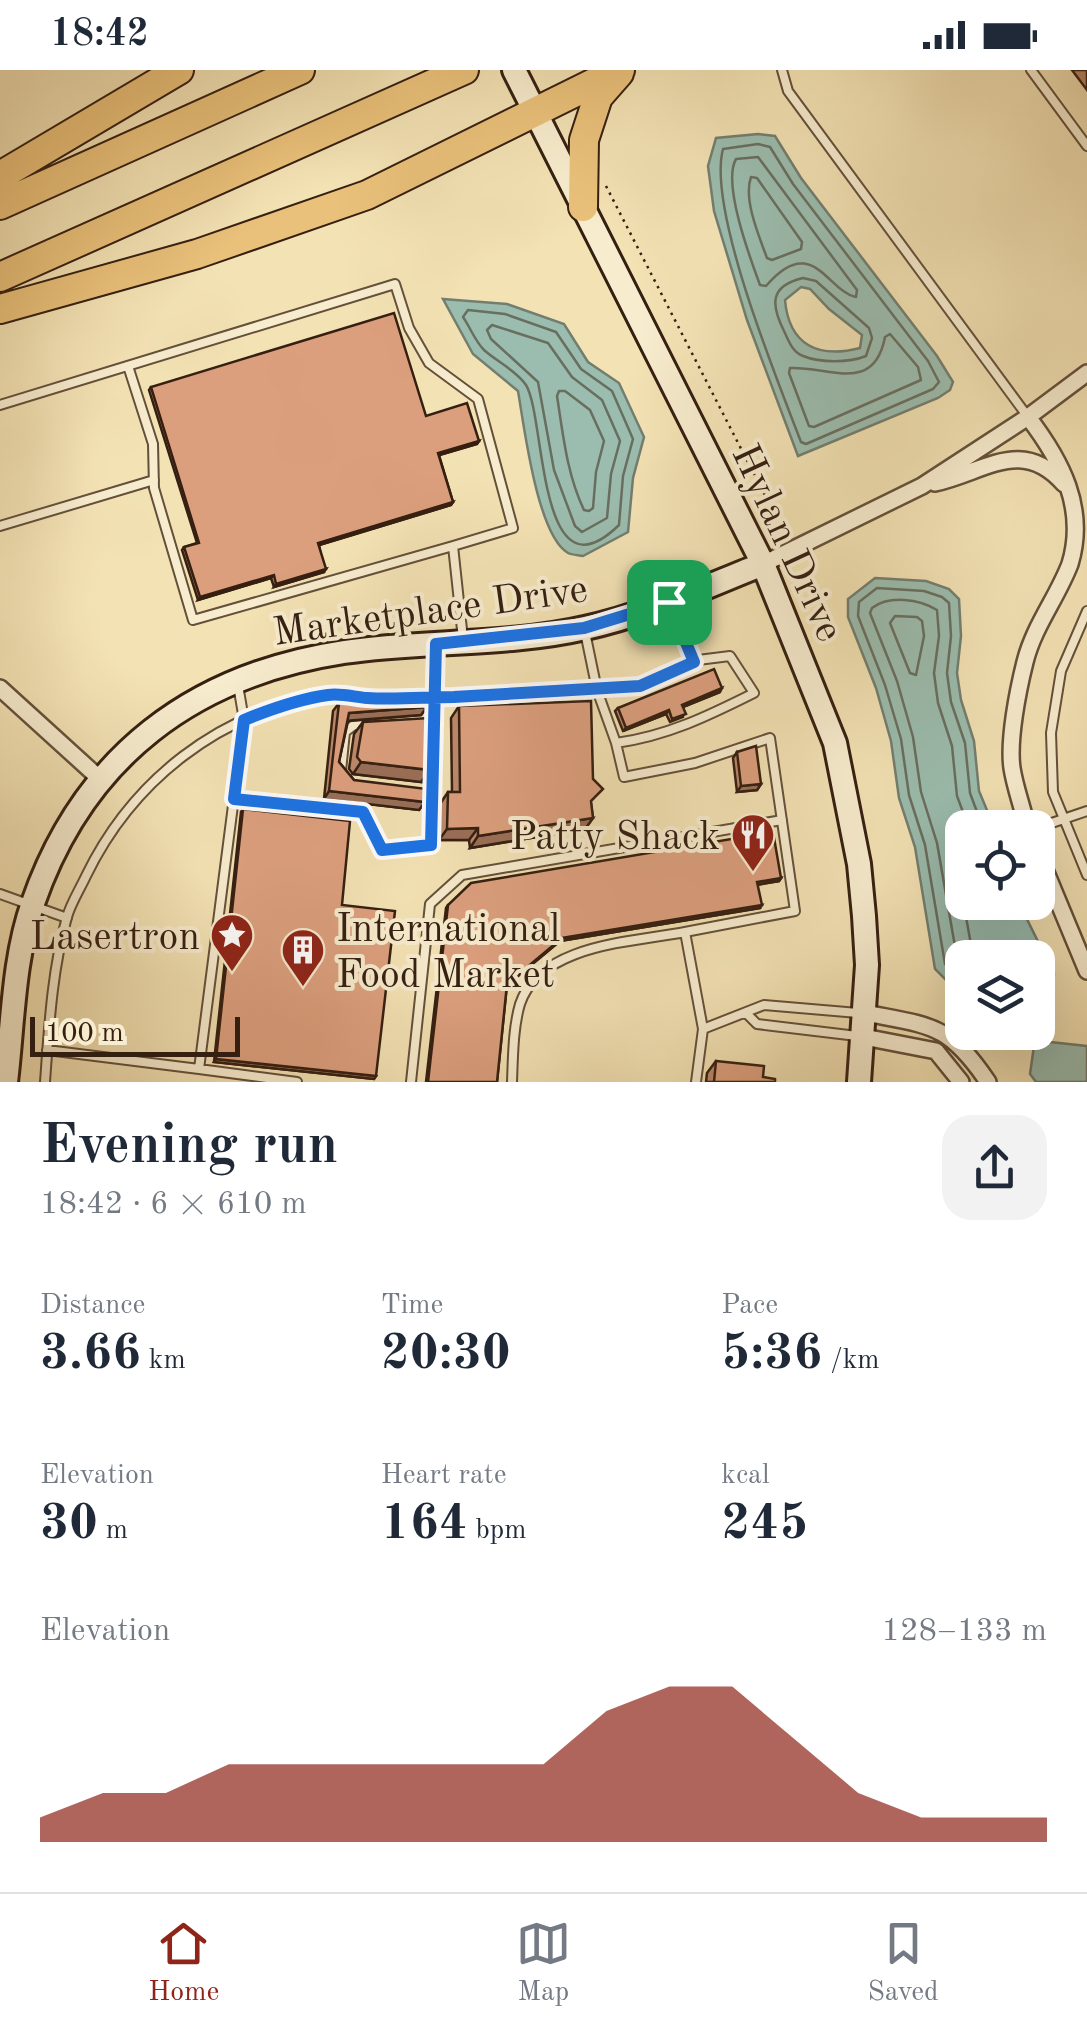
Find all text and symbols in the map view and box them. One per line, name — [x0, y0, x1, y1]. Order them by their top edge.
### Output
text: 18:42 — [50, 16, 149, 54]
street label: Hylan Drive — [722, 439, 848, 648]
pin — [627, 560, 712, 645]
street label: Marketplace Drive — [271, 571, 590, 655]
icon: arrive — [642, 575, 697, 630]
map controls — [945, 810, 1055, 1050]
button: locate — [945, 810, 1055, 920]
restaurant icon: Patty Shack — [730, 812, 776, 873]
place label: Patty Shack — [510, 819, 720, 859]
place label: International Food Market — [336, 911, 560, 997]
place icon: Lasertron — [209, 912, 255, 973]
place label: Lasertron — [29, 919, 200, 959]
building icon: International Food Market — [280, 927, 326, 988]
button: layers — [945, 940, 1055, 1050]
scale bar — [30, 1012, 240, 1056]
text: 100 m — [45, 1020, 124, 1048]
button: share — [942, 1115, 1047, 1220]
text: Evening run — [40, 1120, 338, 1175]
text: 18:42 · 6 × 610 m — [40, 1189, 307, 1221]
text: Distance — [40, 1292, 145, 1320]
text: Time — [381, 1292, 443, 1320]
text: Pace — [721, 1292, 778, 1320]
text: 3.66 — [40, 1330, 141, 1380]
text: 20:30 — [381, 1330, 511, 1380]
text: 5:36 — [721, 1330, 822, 1380]
text: km — [141, 1347, 186, 1375]
text: /km — [822, 1347, 880, 1375]
text: Elevation — [40, 1462, 154, 1490]
text: Heart rate — [381, 1462, 507, 1490]
text: kcal — [721, 1462, 770, 1490]
text: 30 — [40, 1500, 98, 1550]
text: 164 — [381, 1500, 468, 1550]
text: 245 — [721, 1500, 808, 1550]
text: m — [98, 1517, 128, 1545]
text: bpm — [468, 1517, 527, 1545]
text: Elevation — [40, 1616, 170, 1648]
text: 128–133 m — [881, 1616, 1047, 1648]
tab: Home — [148, 1916, 219, 2011]
tab: Map — [516, 1916, 571, 2011]
tab: Saved — [867, 1916, 939, 2011]

